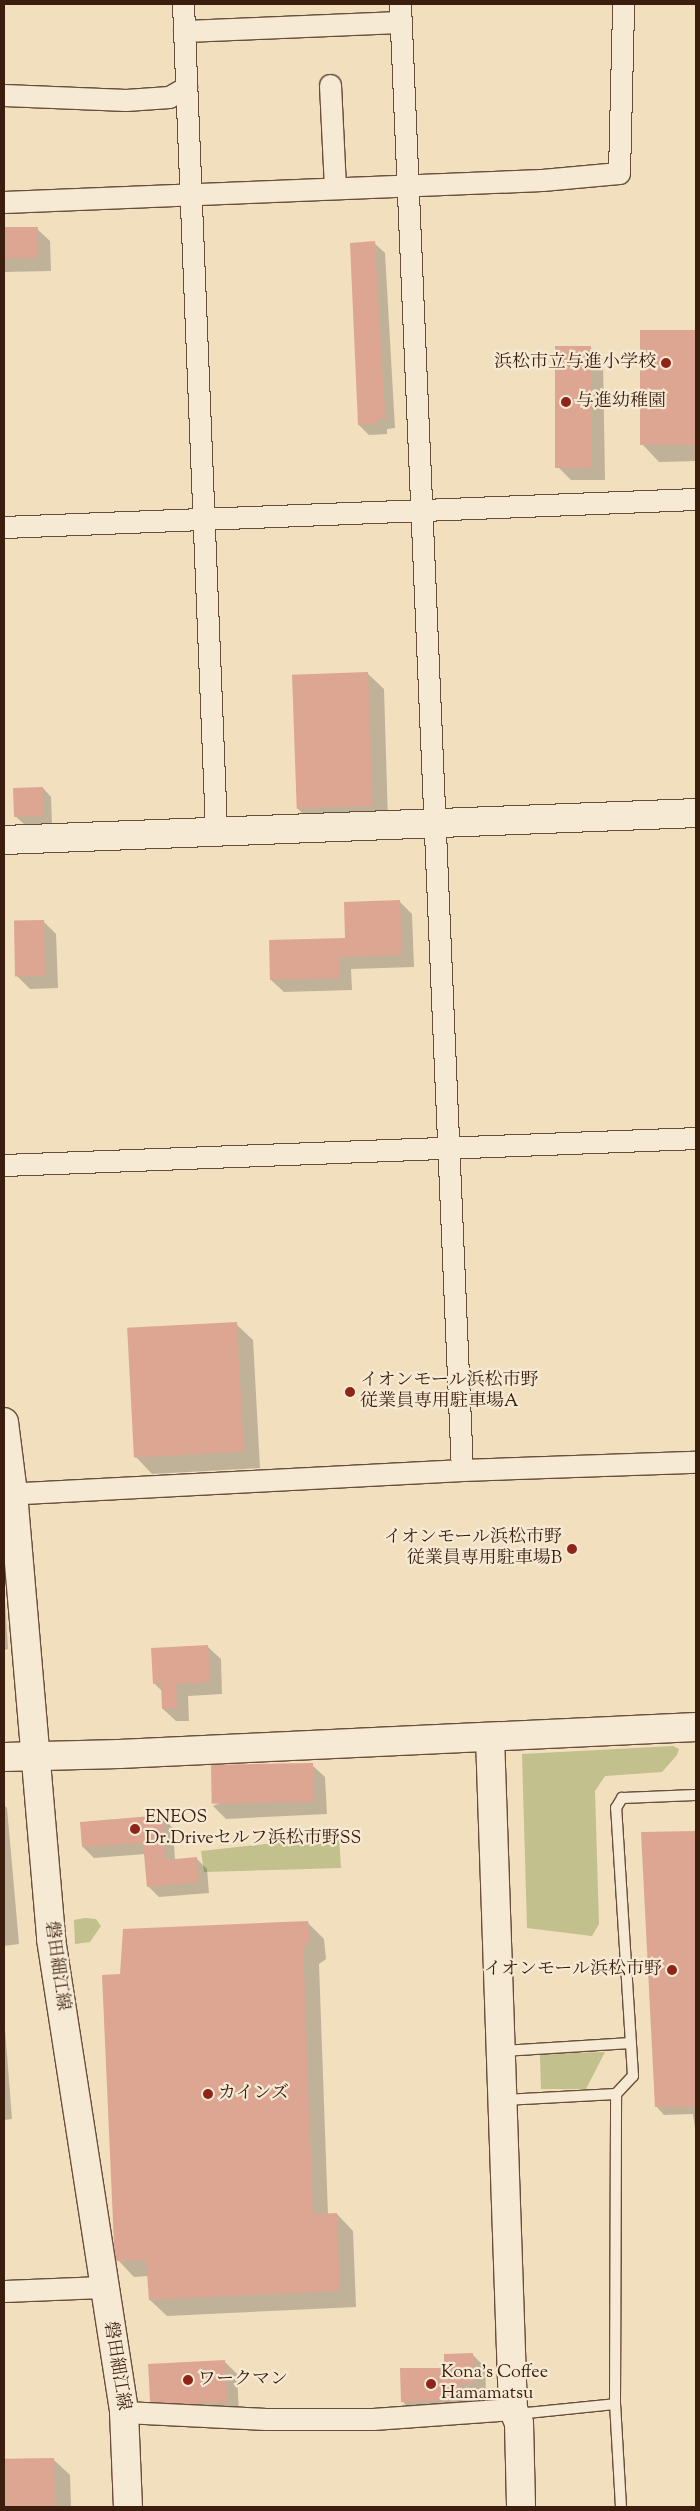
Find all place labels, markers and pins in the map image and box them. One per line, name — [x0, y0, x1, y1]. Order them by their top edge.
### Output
place label: 浜松市立与進小学校 — [494, 352, 656, 374]
marker: 浜松市立与進小学校 — [660, 357, 672, 369]
place label: 与進幼稚園 — [576, 391, 666, 413]
marker: 与進幼稚園 — [560, 396, 572, 408]
place label: イオンモール浜松市野 従業員専用駐車場A — [360, 1371, 539, 1414]
marker: イオンモール浜松市野 従業員専用駐車場A — [344, 1386, 356, 1398]
place label: イオンモール浜松市野 従業員専用駐車場B — [383, 1528, 562, 1570]
marker: イオンモール浜松市野 従業員専用駐車場B — [566, 1543, 578, 1555]
place label: ENEOS Dr.Driveセルフ浜松市野SS — [145, 1808, 361, 1850]
marker: ENEOS Dr.Driveセルフ浜松市野SS — [129, 1823, 141, 1835]
place label: イオンモール浜松市野 — [483, 1959, 662, 1981]
marker: イオンモール浜松市野 — [666, 1964, 678, 1976]
place label: カインズ — [218, 2083, 290, 2105]
marker: カインズ — [202, 2088, 214, 2100]
place label: Kona's Coffee Hamamatsu — [441, 2363, 548, 2406]
place label: ワークマン — [198, 2369, 288, 2391]
marker: ワークマン — [182, 2374, 194, 2386]
marker: Kona's Coffee Hamamatsu — [425, 2378, 437, 2390]

